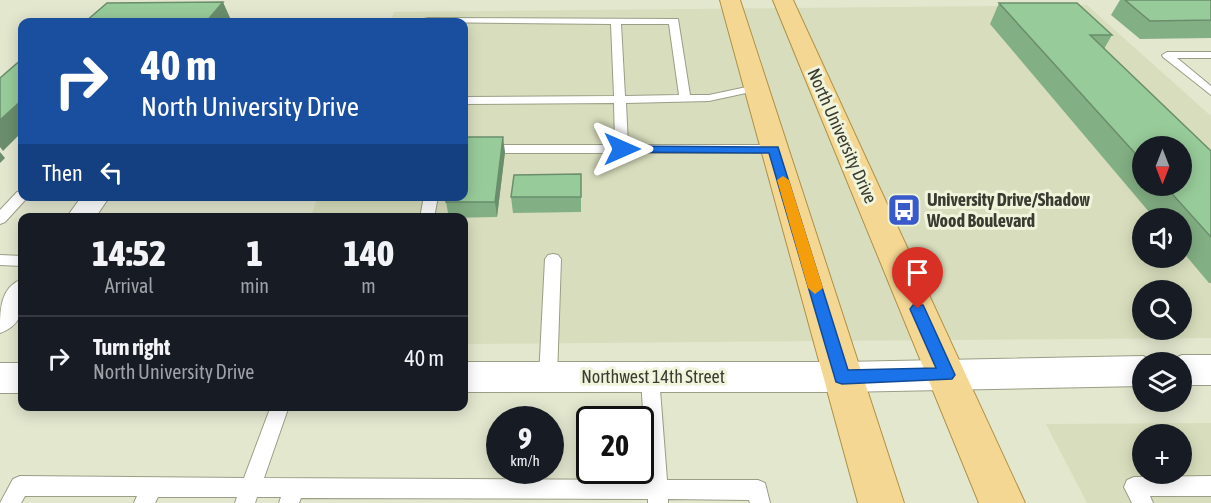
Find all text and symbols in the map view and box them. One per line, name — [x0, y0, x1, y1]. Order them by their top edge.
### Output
text: 40 m — [141, 41, 216, 89]
icon: right — [42, 42, 120, 120]
street label: North University Drive — [803, 65, 882, 206]
text: North University Drive — [141, 91, 359, 122]
position arrow — [590, 117, 654, 181]
north arrow — [1132, 136, 1192, 196]
map controls — [1132, 136, 1192, 484]
icon: left — [95, 156, 128, 189]
text: Then — [42, 160, 83, 186]
place label: University Drive/Shadow Wood Boulevard — [926, 189, 1090, 231]
bus stop icon: University Drive/Shadow Wood Boulevard — [886, 192, 922, 228]
button: sound — [1132, 208, 1192, 268]
text: 14:52 — [92, 232, 166, 274]
text: 1 — [246, 232, 263, 274]
text: 140 — [343, 232, 394, 274]
pin — [892, 247, 943, 309]
icon: arrive — [901, 256, 934, 289]
text: Arrival — [105, 274, 154, 297]
text: min — [240, 274, 269, 297]
text: m — [361, 274, 376, 297]
button: search — [1132, 280, 1192, 340]
text: Turn right — [93, 334, 170, 360]
icon: right — [42, 342, 75, 375]
text: 40 m — [404, 345, 444, 371]
button: layers — [1132, 352, 1192, 412]
text: North University Drive — [93, 360, 254, 383]
street label: Northwest 14th Street — [581, 366, 725, 387]
speed limit sign: 20 — [576, 406, 654, 484]
text: 9 — [518, 421, 532, 455]
button: + — [1132, 424, 1192, 484]
text: km/h — [510, 452, 540, 469]

